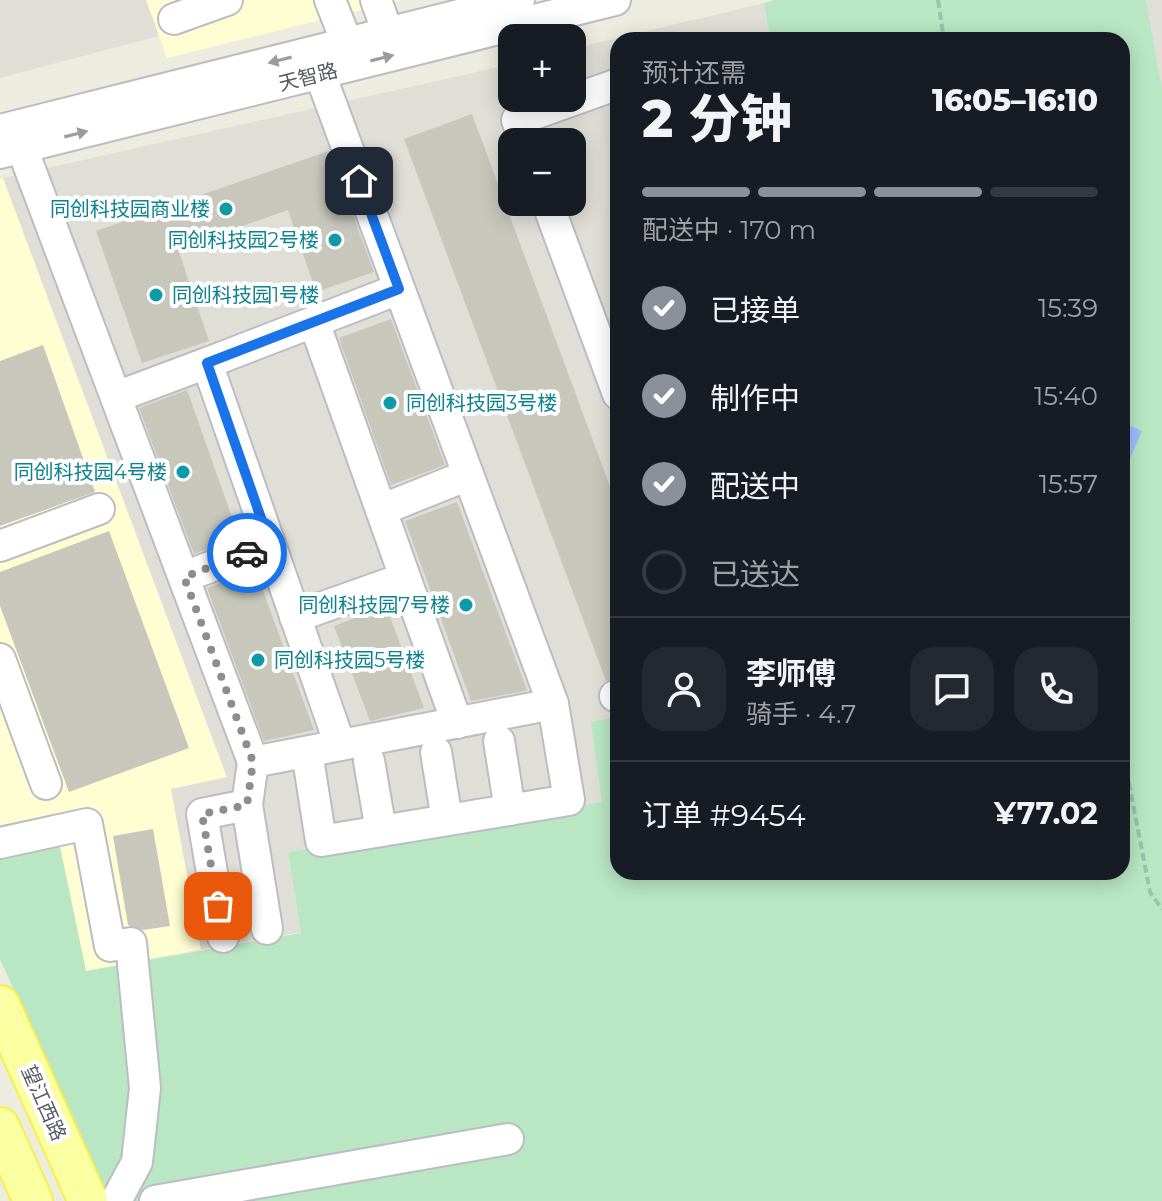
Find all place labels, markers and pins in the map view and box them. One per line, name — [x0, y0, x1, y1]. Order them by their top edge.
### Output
pin — [325, 147, 393, 215]
place label: 同创科技园商业楼 — [50, 197, 210, 221]
marker: 同创科技园商业楼 — [217, 200, 235, 218]
place label: 同创科技园2号楼 — [168, 228, 319, 252]
marker: 同创科技园2号楼 — [326, 231, 344, 249]
place label: 同创科技园1号楼 — [172, 283, 319, 307]
marker: 同创科技园1号楼 — [147, 286, 165, 304]
place label: 同创科技园3号楼 — [406, 391, 557, 415]
marker: 同创科技园3号楼 — [381, 394, 399, 412]
place label: 同创科技园4号楼 — [14, 460, 167, 484]
marker: 同创科技园4号楼 — [174, 463, 192, 481]
place label: 同创科技园7号楼 — [298, 593, 450, 617]
marker: 同创科技园7号楼 — [457, 596, 475, 614]
place label: 同创科技园5号楼 — [274, 648, 425, 672]
marker: 同创科技园5号楼 — [249, 651, 267, 669]
pin — [184, 872, 252, 940]

